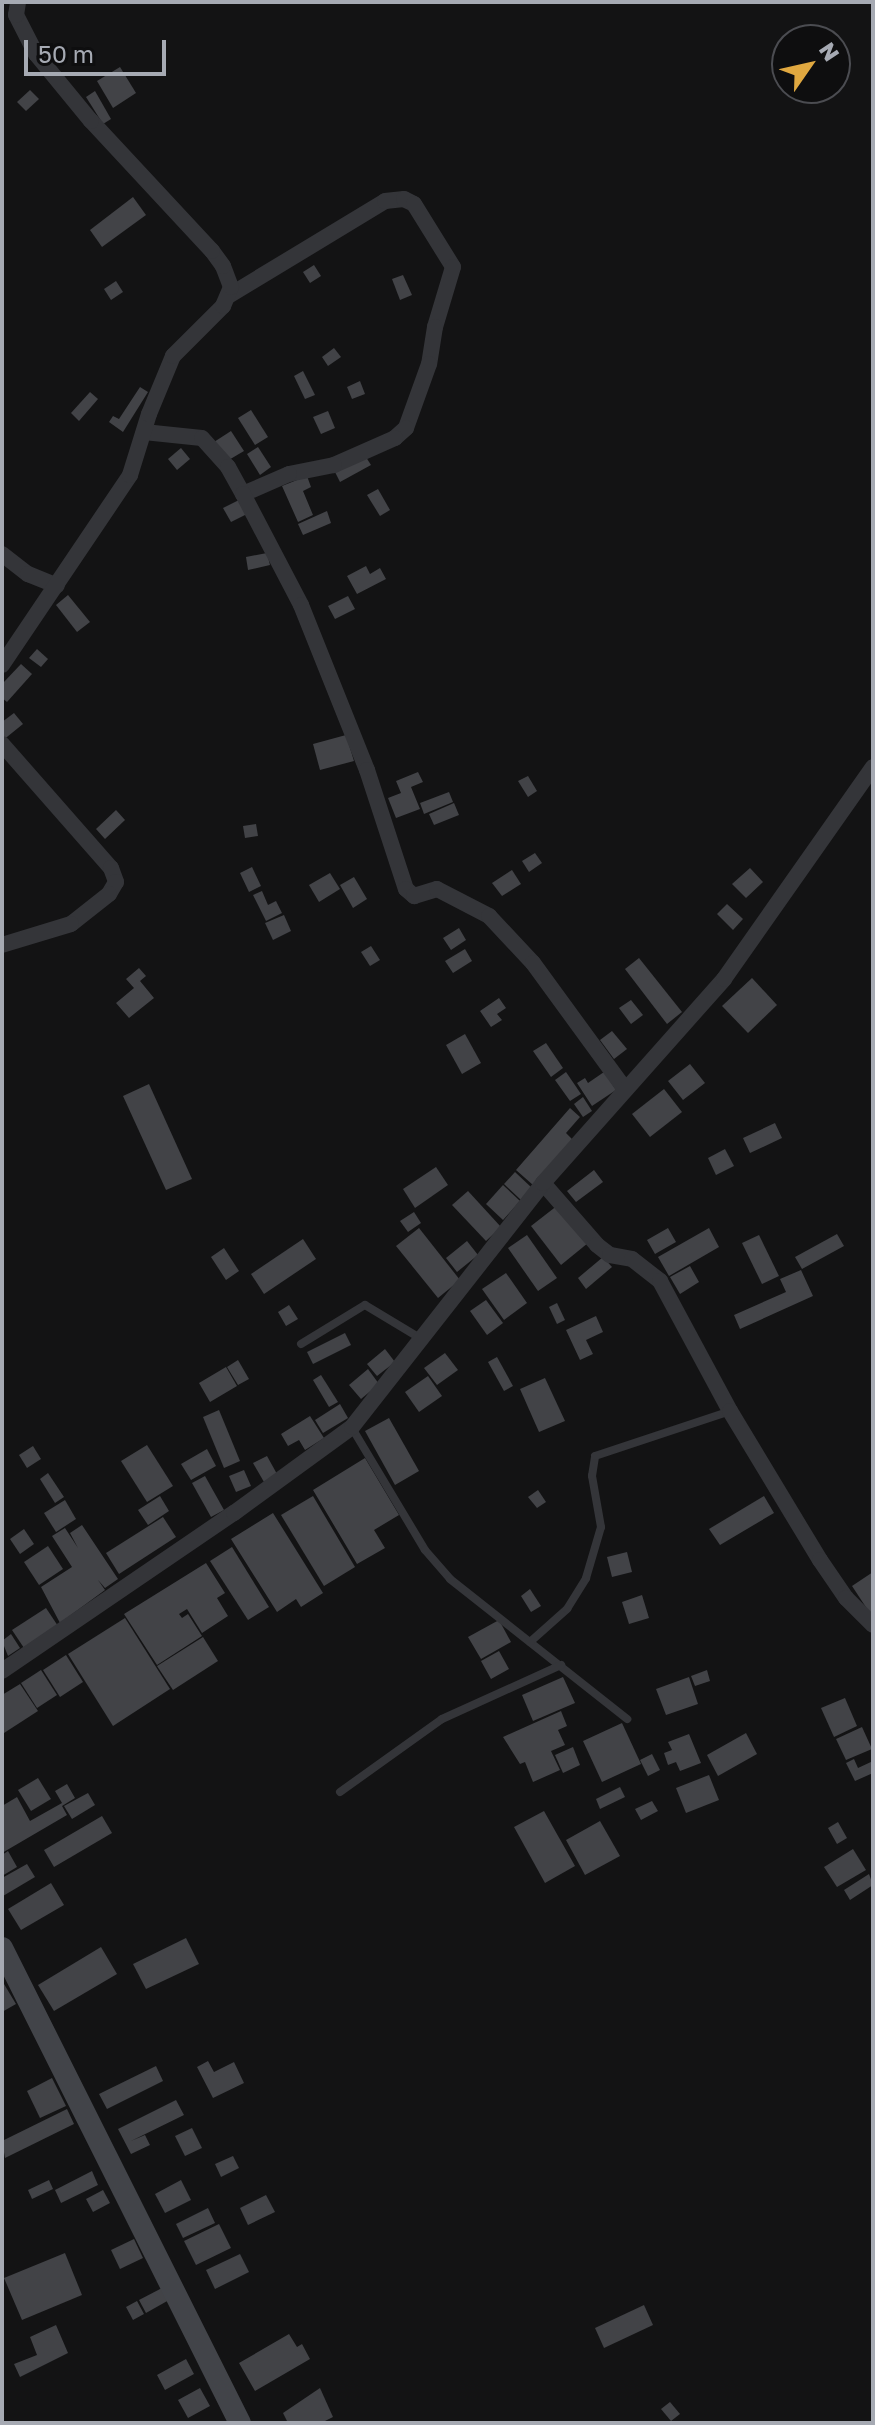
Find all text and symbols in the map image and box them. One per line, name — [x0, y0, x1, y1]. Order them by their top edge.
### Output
scale bar — [28, 24, 170, 74]
north arrow — [771, 24, 851, 104]
text: N — [814, 37, 846, 66]
text: 50 m — [38, 39, 94, 68]

